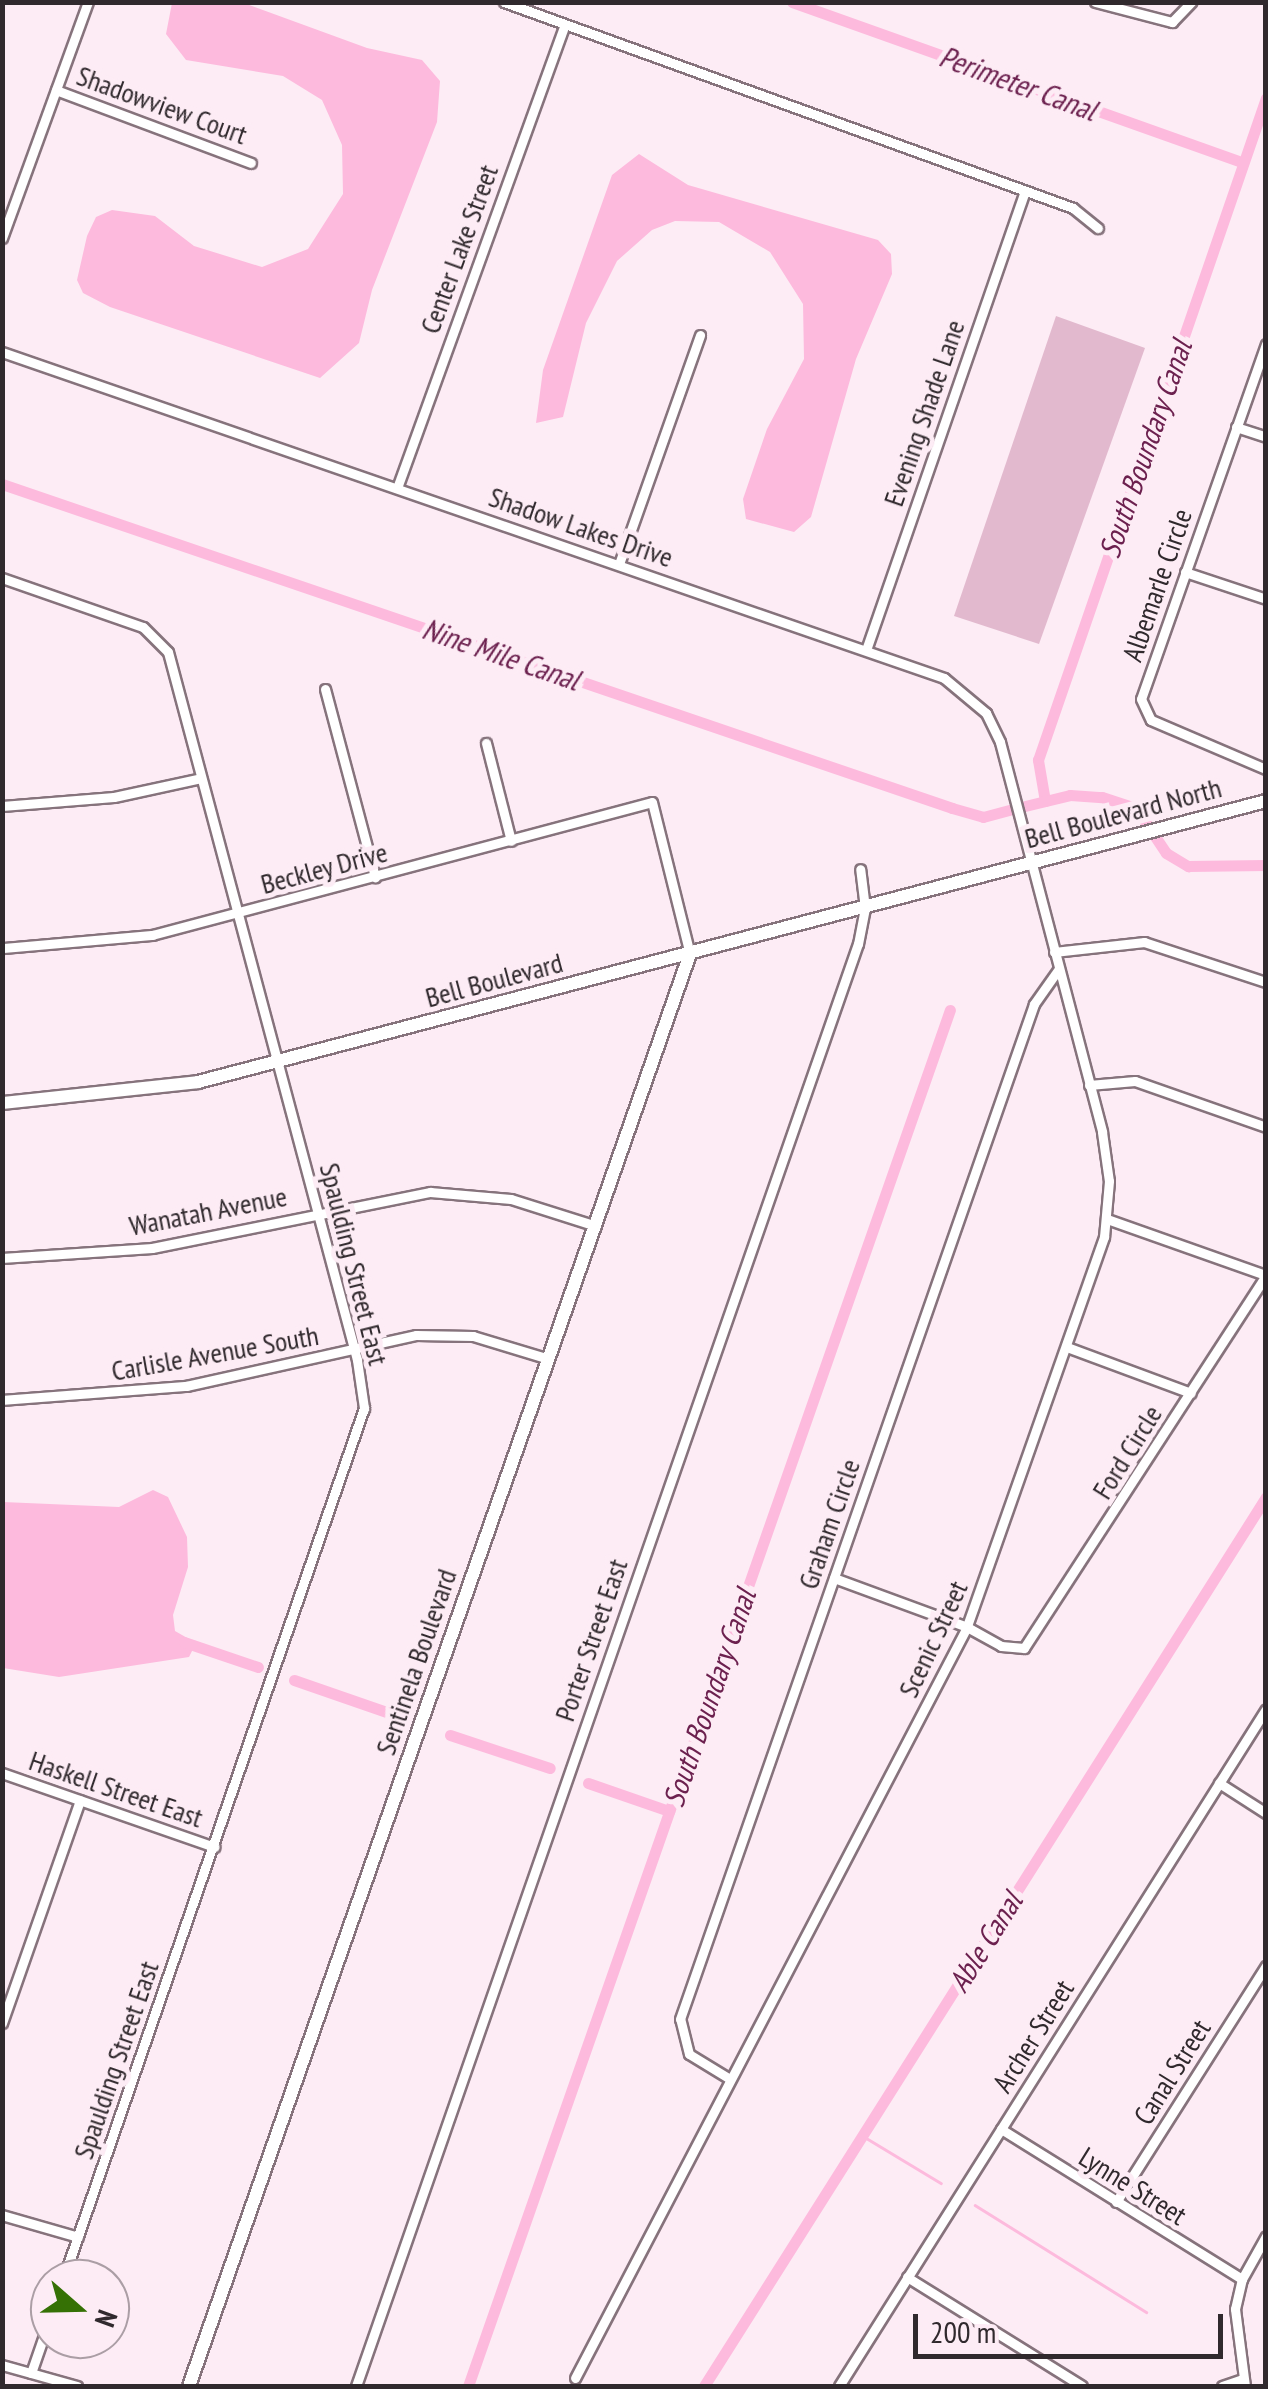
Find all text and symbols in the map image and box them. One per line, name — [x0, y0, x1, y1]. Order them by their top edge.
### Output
water label: Perimeter Canal — [935, 38, 1101, 128]
street label: Shadowview Court — [72, 59, 252, 151]
street label: Center Lake Street — [413, 160, 505, 338]
street label: Evening Shade Lane — [876, 316, 972, 510]
water label: South Boundary Canal — [1091, 335, 1199, 563]
street label: Shadow Lakes Drive — [484, 480, 678, 574]
street label: Albemarle Circle — [1115, 504, 1199, 666]
water label: Nine Mile Canal — [418, 610, 584, 698]
street label: Bell Boulevard North — [1021, 771, 1225, 855]
street label: Beckley Drive — [257, 835, 391, 901]
street label: Bell Boulevard — [422, 946, 566, 1014]
street label: Spaulding Street East — [313, 1160, 395, 1368]
street label: Wanatah Avenue — [126, 1179, 290, 1243]
street label: Carlisle Avenue South — [108, 1318, 322, 1388]
street label: Ford Circle — [1085, 1399, 1169, 1505]
street label: Graham Circle — [791, 1455, 867, 1593]
street label: Porter Street East — [548, 1555, 634, 1725]
street label: Sentinela Boulevard — [369, 1565, 463, 1759]
street label: Scenic Street — [891, 1575, 975, 1703]
water label: South Boundary Canal — [655, 1584, 763, 1812]
street label: Haskell Street East — [25, 1744, 207, 1834]
water label: Able Canal — [940, 1886, 1030, 1998]
street label: Spaulding Street East — [66, 1957, 166, 2163]
street label: Archer Street — [985, 1974, 1081, 2098]
street label: Canal Street — [1127, 2013, 1217, 2131]
street label: Lynne Street — [1073, 2140, 1193, 2232]
north arrow — [30, 2259, 130, 2359]
scale bar — [918, 2294, 1228, 2356]
text: N — [87, 2305, 127, 2332]
text: 200 m — [930, 2312, 996, 2351]

